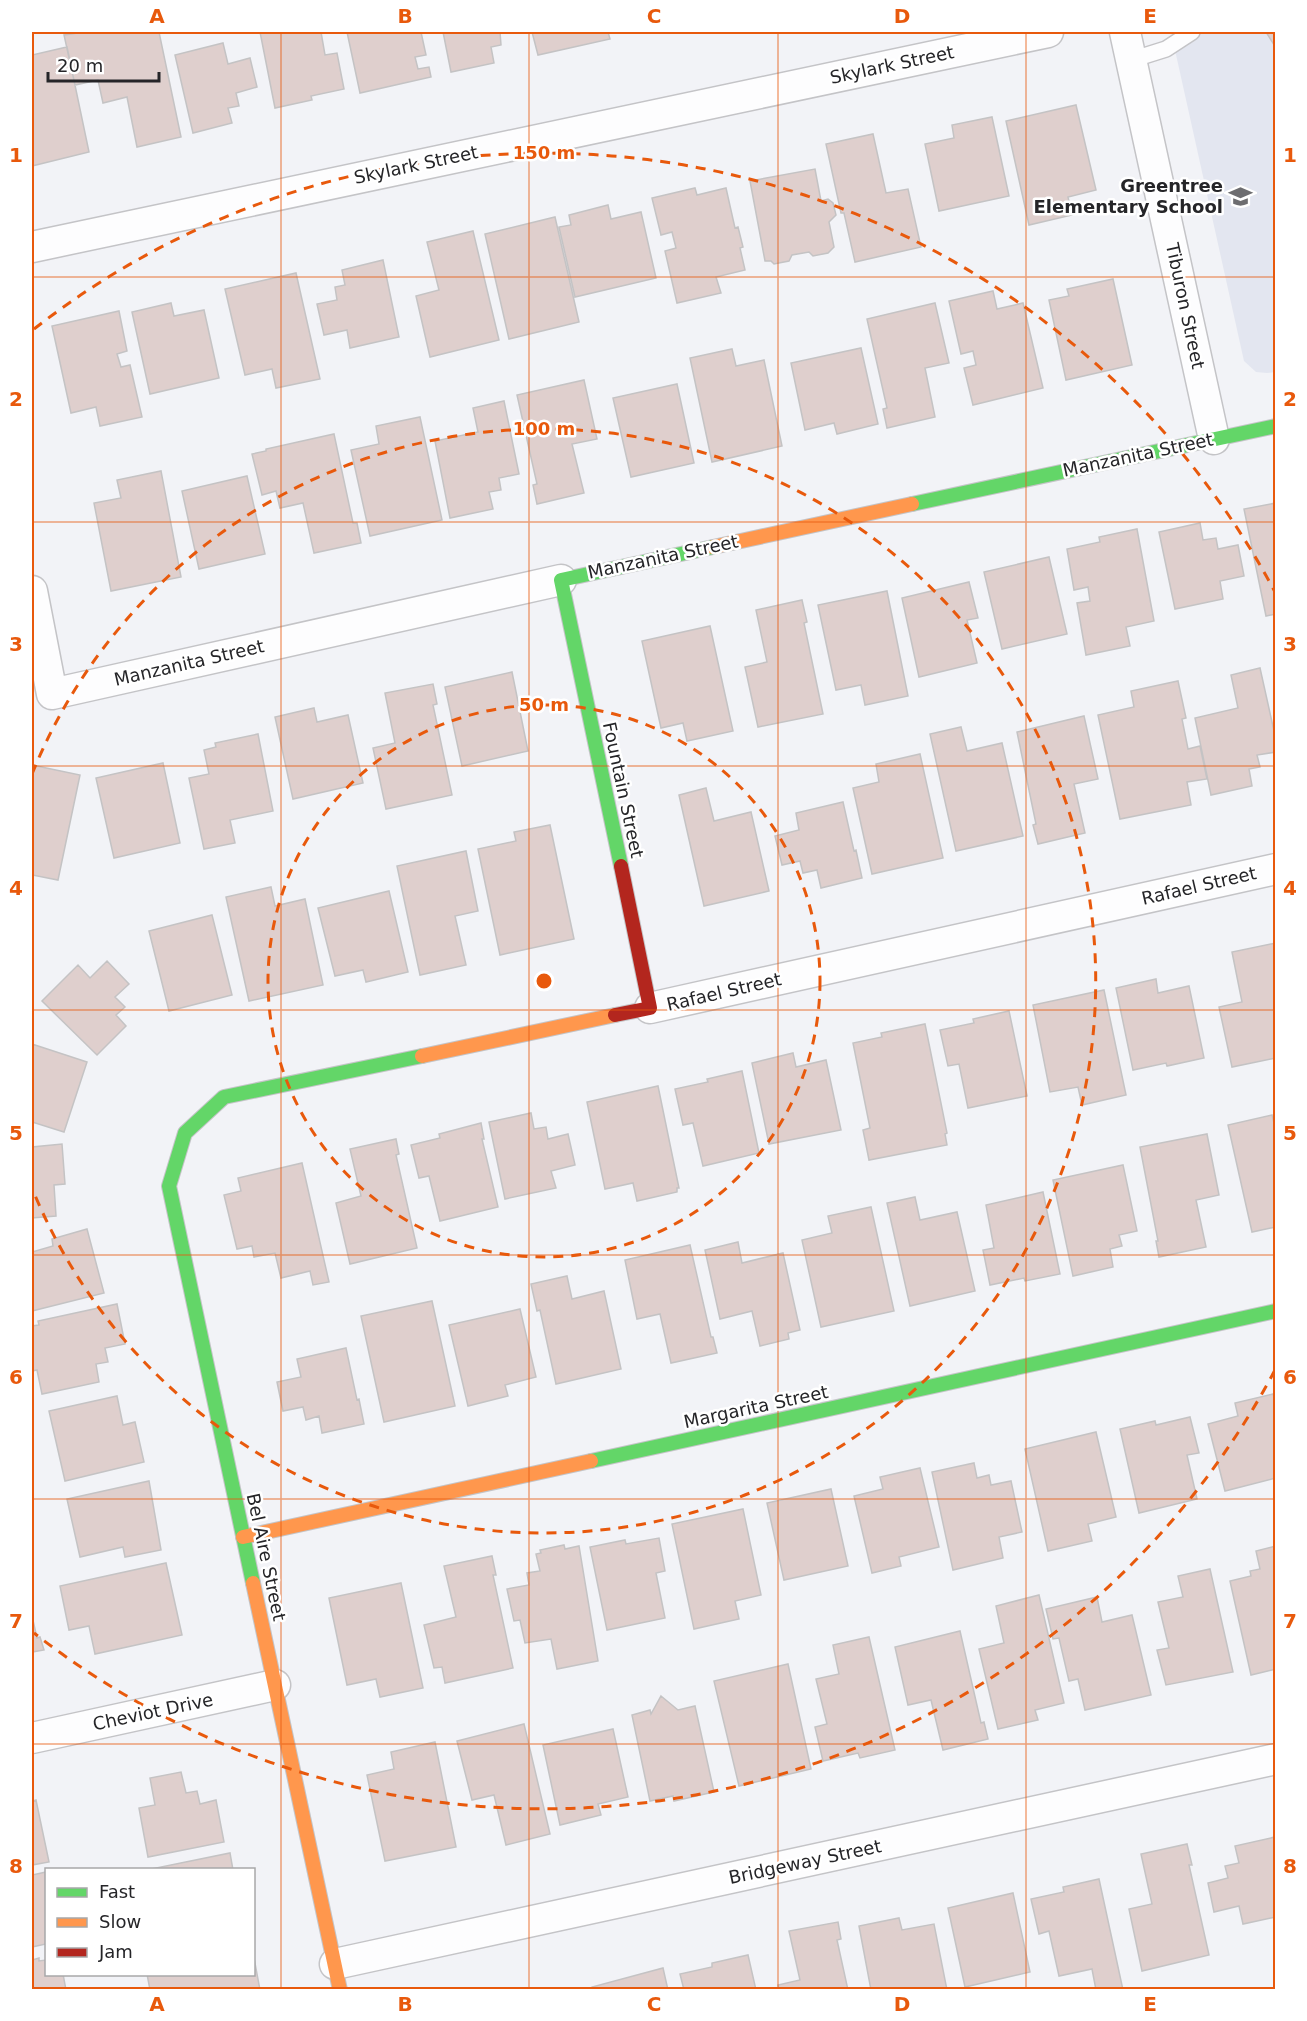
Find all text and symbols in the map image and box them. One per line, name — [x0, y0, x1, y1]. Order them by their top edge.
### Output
text: A — [149, 4, 165, 28]
text: B — [397, 4, 413, 28]
text: C — [647, 4, 661, 28]
text: D — [894, 4, 910, 28]
text: E — [1143, 4, 1157, 28]
street label: Skylark Street — [828, 41, 956, 88]
scale bar — [48, 45, 159, 83]
text: 20 m — [57, 55, 103, 76]
street label: Skylark Street — [352, 141, 480, 188]
text: 150 m — [513, 142, 575, 163]
text: 1 — [9, 143, 23, 167]
text: 1 — [1283, 143, 1297, 167]
place label: Greentree Elementary School — [1034, 175, 1223, 217]
school or university icon: Greentree Elementary School — [1228, 183, 1254, 209]
street label: Tiburon Street — [1162, 240, 1209, 371]
text: 2 — [9, 387, 23, 411]
text: 2 — [1283, 387, 1297, 411]
text: 100 m — [513, 418, 575, 439]
street label: Manzanita Street — [1061, 428, 1215, 481]
street label: Manzanita Street — [586, 530, 740, 583]
text: 3 — [9, 632, 23, 656]
text: 3 — [1283, 632, 1297, 656]
street label: Manzanita Street — [112, 635, 266, 690]
text: 50 m — [519, 694, 569, 715]
street label: Fountain Street — [599, 720, 648, 860]
street label: Rafael Street — [1140, 862, 1258, 909]
text: 4 — [9, 876, 23, 900]
text: 4 — [1283, 876, 1297, 900]
street label: Rafael Street — [665, 968, 783, 1015]
centre of rings — [534, 971, 554, 991]
text: 5 — [9, 1121, 23, 1145]
text: 5 — [1283, 1121, 1297, 1145]
text: 6 — [9, 1365, 23, 1389]
text: 6 — [1283, 1365, 1297, 1389]
street label: Margarita Street — [682, 1381, 830, 1432]
street label: Bel Aire Street — [243, 1491, 290, 1623]
text: 7 — [9, 1609, 23, 1633]
text: 7 — [1283, 1609, 1297, 1633]
street label: Cheviot Drive — [91, 1689, 215, 1735]
street label: Bridgeway Street — [727, 1835, 883, 1888]
text: 8 — [9, 1854, 23, 1878]
text: 8 — [1283, 1854, 1297, 1878]
legend — [45, 1868, 255, 1976]
text: Fast — [99, 1881, 135, 1902]
text: Slow — [99, 1911, 141, 1932]
text: Jam — [98, 1941, 133, 1962]
text: A — [149, 1992, 165, 2016]
text: B — [397, 1992, 413, 2016]
text: C — [647, 1992, 661, 2016]
text: D — [894, 1992, 910, 2016]
text: E — [1143, 1992, 1157, 2016]

